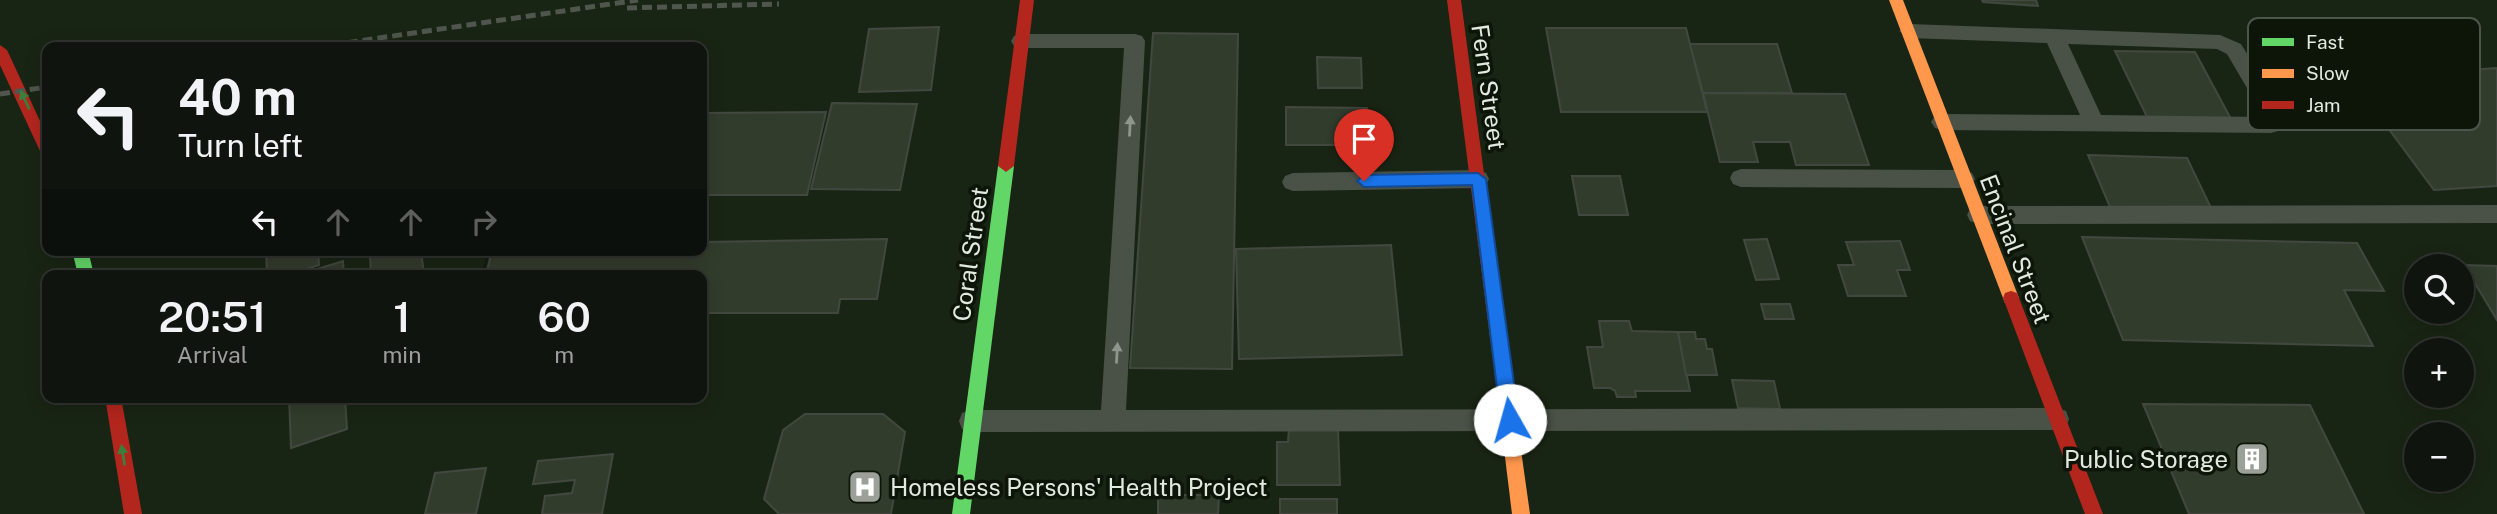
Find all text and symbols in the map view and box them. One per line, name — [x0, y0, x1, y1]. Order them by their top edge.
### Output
legend — [2248, 18, 2480, 130]
street label: Fern Street — [1466, 22, 1512, 152]
text: Fast — [2306, 31, 2344, 53]
text: Slow — [2306, 62, 2350, 84]
text: 40 m — [178, 68, 297, 126]
icon: left — [63, 70, 154, 161]
one-way arrow — [19, 90, 31, 110]
text: Jam — [2306, 94, 2340, 116]
pin — [1334, 109, 1394, 181]
one-way arrow — [1125, 115, 1136, 137]
icon: arrive — [1345, 120, 1383, 158]
text: Turn left — [178, 127, 303, 164]
street label: Encinal Street — [1975, 170, 2057, 328]
street label: Coral Street — [947, 185, 993, 323]
icon: left — [246, 203, 284, 241]
icon: ahead — [319, 203, 357, 241]
icon: ahead — [392, 203, 430, 241]
icon: right — [465, 203, 503, 241]
map controls — [2404, 254, 2474, 492]
button: search — [2404, 254, 2474, 324]
text: 20:51 — [158, 292, 266, 341]
text: 1 — [393, 292, 411, 341]
text: 60 — [538, 292, 591, 341]
button: + — [2404, 338, 2474, 408]
text: Arrival — [177, 341, 248, 368]
text: min — [382, 341, 421, 368]
text: m — [554, 341, 574, 368]
one-way arrow — [1111, 342, 1122, 364]
position arrow — [1473, 383, 1547, 457]
button: − — [2404, 422, 2474, 492]
building icon: Public Storage — [2233, 440, 2271, 478]
one-way arrow — [118, 444, 129, 466]
place label: Public Storage — [2064, 445, 2228, 473]
hospital icon: Homeless Persons' Health Project — [846, 468, 884, 506]
place label: Homeless Persons' Health Project — [890, 473, 1268, 501]

